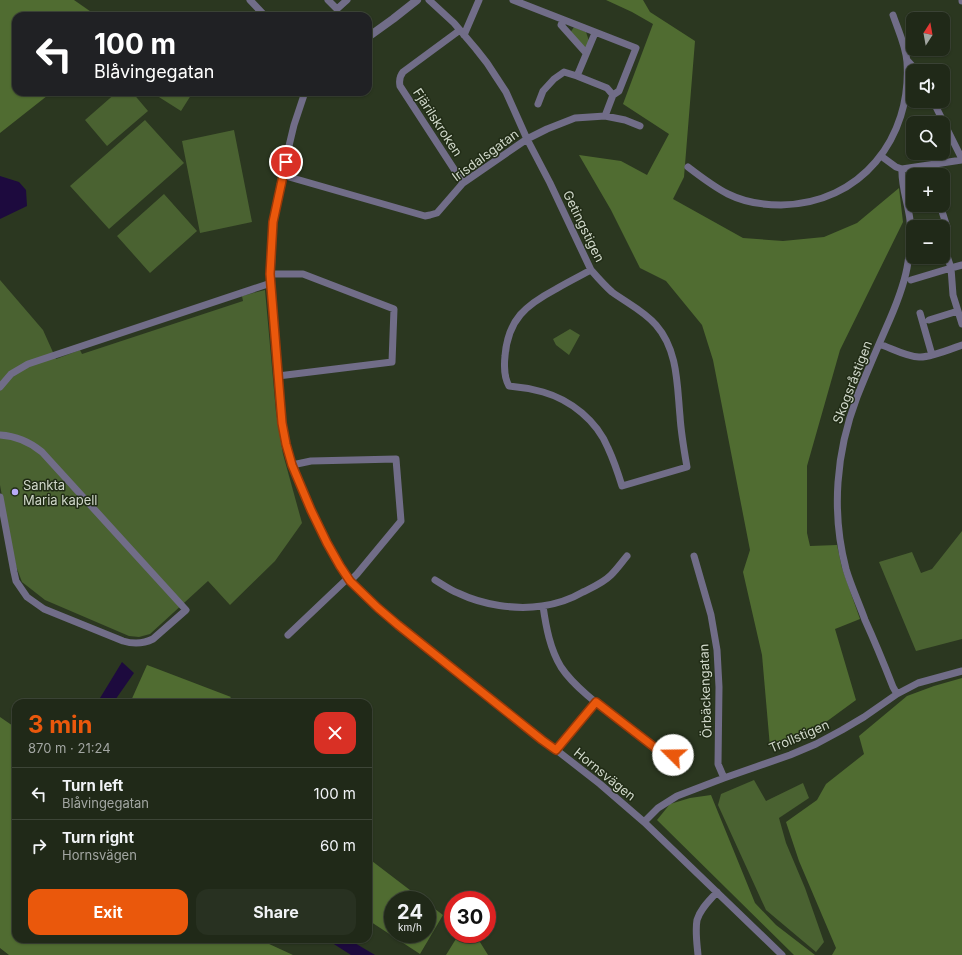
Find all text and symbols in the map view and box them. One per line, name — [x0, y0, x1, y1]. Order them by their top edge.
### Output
north arrow — [906, 12, 950, 56]
map controls — [906, 12, 950, 264]
text: 100 m — [94, 27, 176, 61]
icon: left — [28, 28, 80, 80]
text: Blåvingegatan — [94, 61, 215, 82]
button: sound — [906, 64, 950, 108]
street label: Fjärilskroken — [410, 85, 466, 159]
button: search — [906, 116, 950, 160]
street label: Irisdalsgatan — [449, 125, 521, 185]
pin — [269, 145, 303, 179]
icon: arrive — [275, 151, 297, 173]
button: + — [906, 168, 950, 212]
street label: Getingstigen — [560, 188, 608, 264]
button: − — [906, 220, 950, 264]
street label: Skogsråstigen — [829, 338, 875, 426]
place label: Sankta Maria kapell — [23, 477, 98, 508]
marker: Sankta Maria kapell — [10, 487, 20, 497]
street label: Örbäckengatan — [695, 643, 715, 739]
text: 3 min — [28, 710, 93, 739]
button: close — [314, 712, 356, 754]
street label: Trollstigen — [766, 716, 832, 756]
position arrow — [652, 734, 694, 776]
text: 870 m · 21:24 — [28, 740, 111, 756]
street label: Hornsvägen — [571, 744, 639, 804]
text: Turn left — [62, 776, 123, 795]
icon: left — [28, 783, 50, 805]
text: 100 m — [314, 784, 356, 803]
text: Blåvingegatan — [62, 795, 149, 811]
text: Turn right — [62, 828, 134, 847]
icon: right — [28, 835, 50, 857]
text: 60 m — [320, 836, 356, 855]
text: Hornsvägen — [62, 847, 137, 863]
button: Exit — [28, 889, 188, 935]
button: Share — [196, 889, 356, 935]
speed limit sign: 30 — [444, 891, 496, 943]
text: 24 — [397, 900, 423, 924]
text: km/h — [398, 921, 422, 933]

